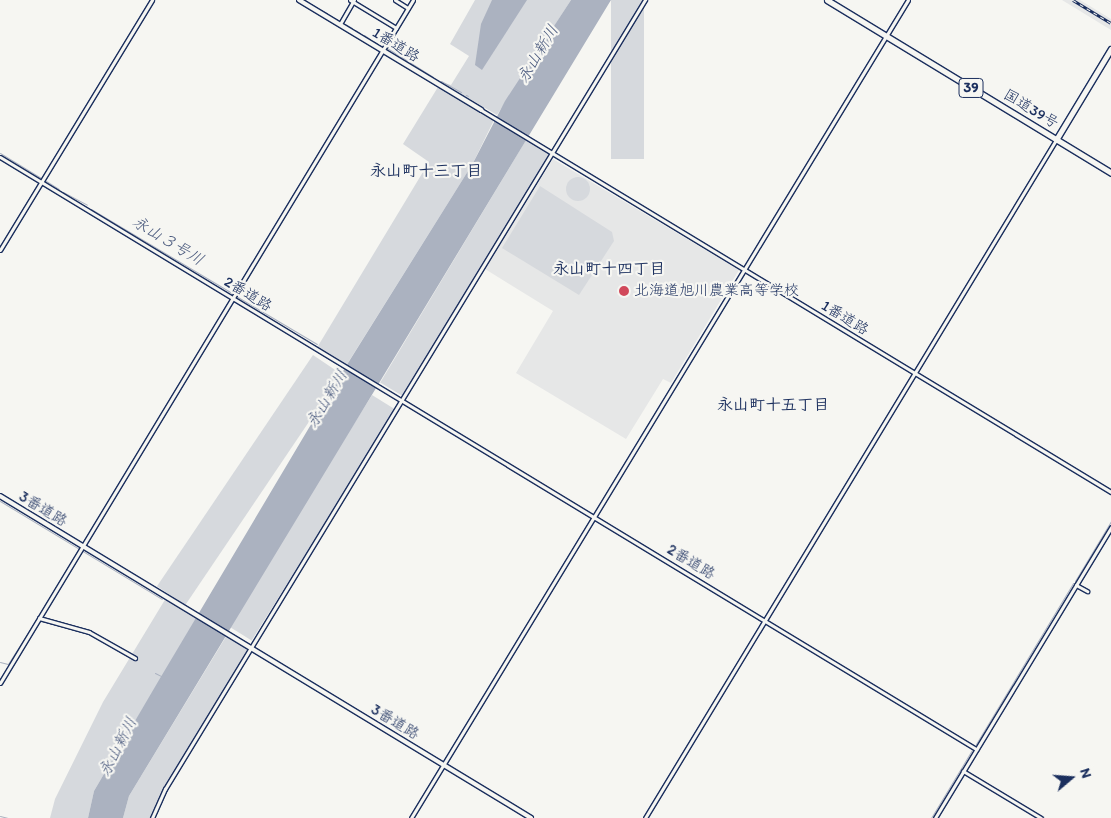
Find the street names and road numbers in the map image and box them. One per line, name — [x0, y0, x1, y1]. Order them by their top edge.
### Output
street label: 1番道路 — [369, 24, 423, 66]
road number: 39 — [958, 76, 984, 100]
street label: 国道39号 — [1000, 86, 1062, 132]
street label: 2番道路 — [221, 273, 275, 315]
street label: 1番道路 — [818, 297, 872, 339]
street label: 3番道路 — [16, 488, 70, 530]
street label: 2番道路 — [664, 541, 718, 583]
street label: 3番道路 — [368, 701, 422, 743]

